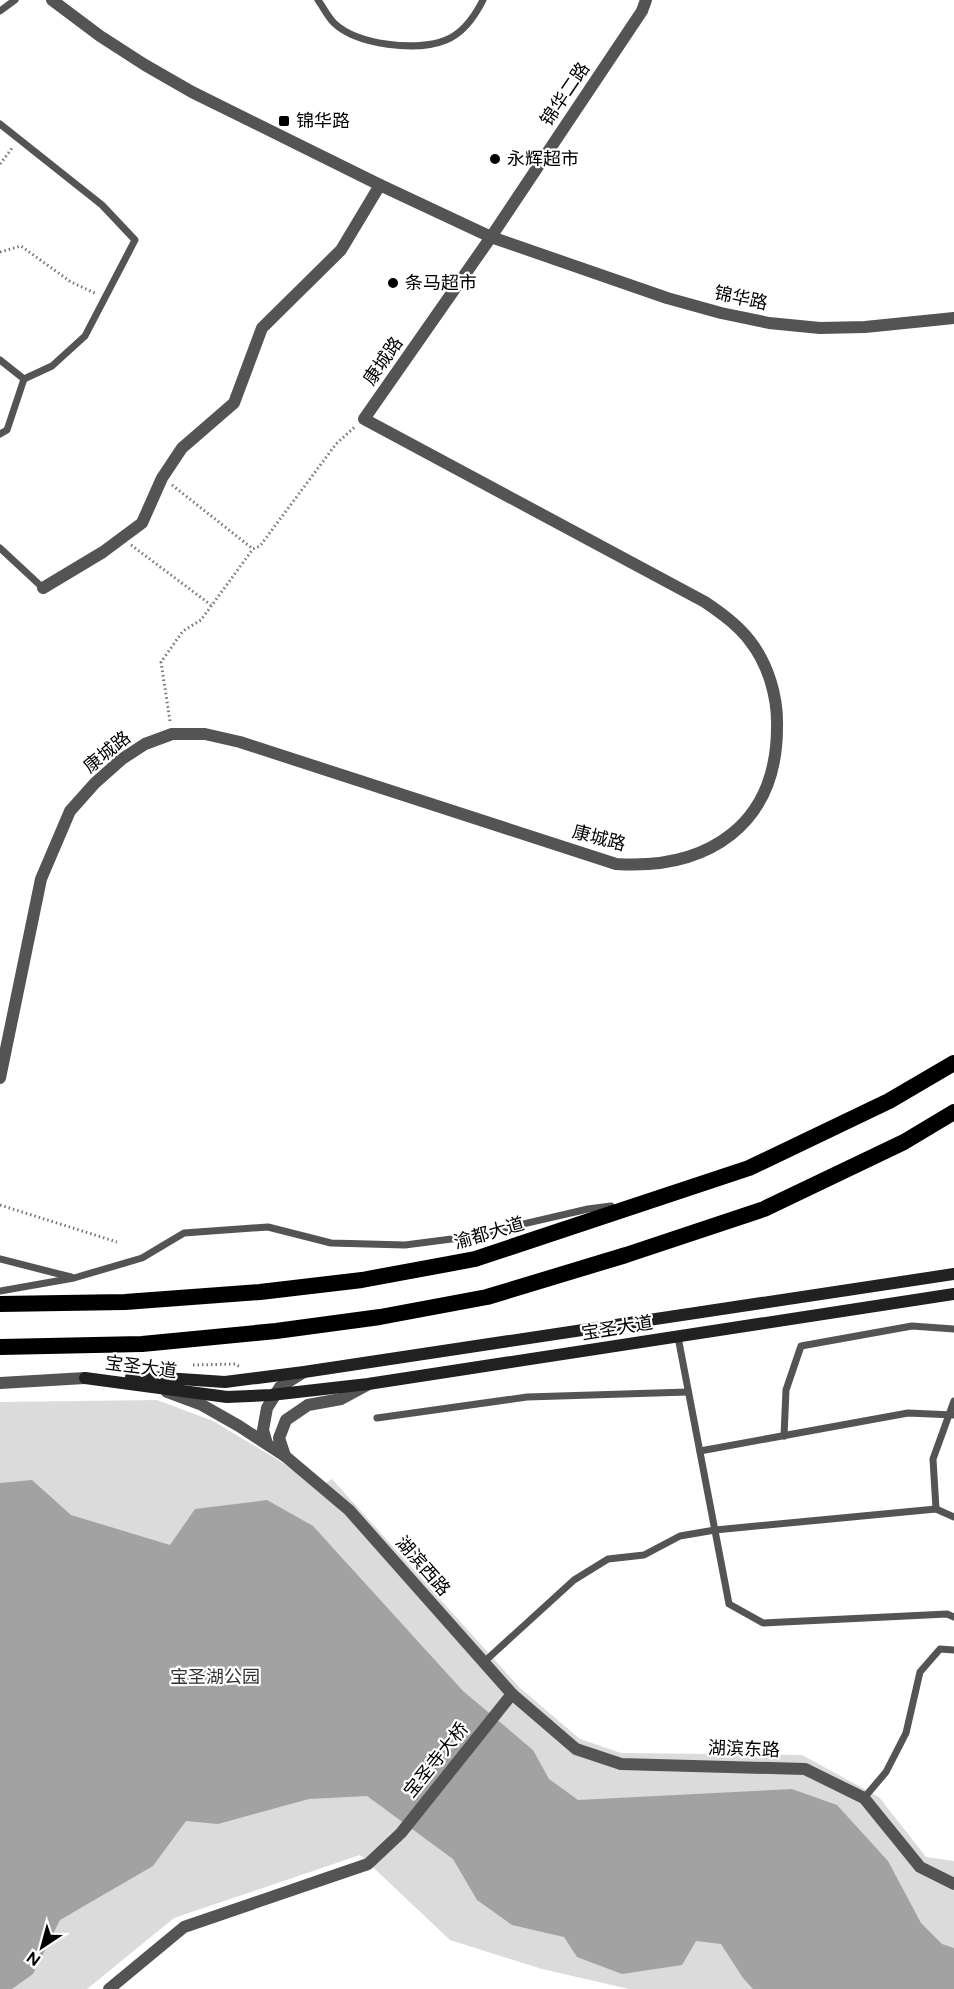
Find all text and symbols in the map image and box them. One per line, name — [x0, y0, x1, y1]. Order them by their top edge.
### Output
street label: 锦华二路 — [536, 58, 594, 130]
place label: 锦华路 — [296, 110, 350, 132]
marker: 锦华路 — [277, 114, 291, 128]
place label: 永辉超市 — [507, 148, 579, 170]
marker: 永辉超市 — [488, 152, 502, 166]
place label: 条马超市 — [405, 272, 477, 294]
marker: 条马超市 — [386, 276, 400, 290]
street label: 锦华路 — [712, 282, 770, 314]
street label: 康城路 — [359, 333, 407, 389]
street label: 康城路 — [79, 726, 135, 778]
street label: 康城路 — [570, 820, 628, 856]
street label: 渝都大道 — [451, 1213, 527, 1253]
street label: 宝圣大道 — [580, 1312, 654, 1344]
street label: 宝圣大道 — [104, 1352, 178, 1382]
street label: 湖滨西路 — [391, 1532, 455, 1600]
park label: 宝圣湖公园 — [170, 1666, 260, 1688]
street label: 宝圣寺大桥 — [399, 1718, 473, 1802]
street label: 湖滨东路 — [708, 1737, 780, 1761]
north arrow — [12, 1917, 72, 1977]
text: N — [23, 1947, 44, 1970]

